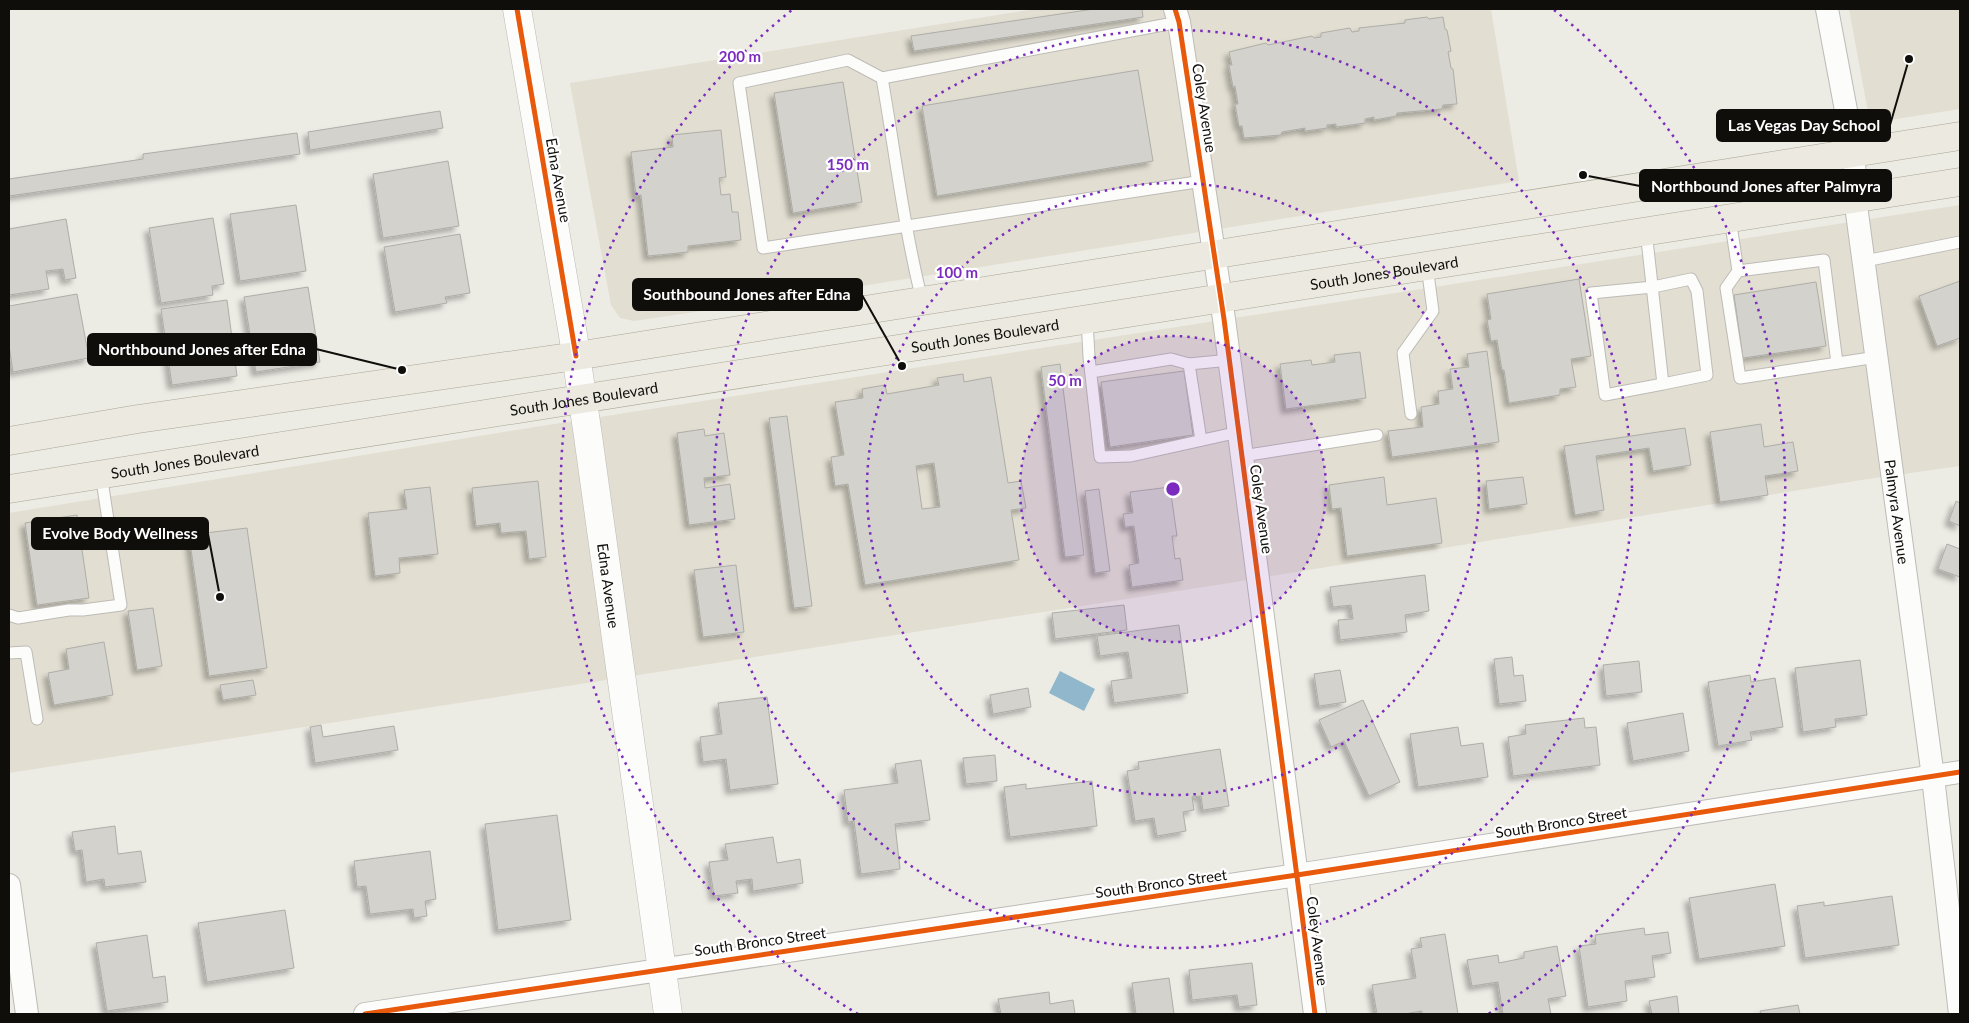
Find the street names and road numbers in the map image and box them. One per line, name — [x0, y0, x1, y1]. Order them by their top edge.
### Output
street label: Coley Avenue — [1189, 62, 1221, 154]
street label: Edna Avenue — [543, 136, 575, 224]
street label: South Jones Boulevard — [1309, 252, 1459, 293]
street label: South Jones Boulevard — [910, 315, 1060, 356]
street label: South Jones Boulevard — [509, 378, 659, 419]
street label: South Jones Boulevard — [109, 441, 260, 482]
street label: Palmyra Avenue — [1881, 458, 1913, 565]
street label: Coley Avenue — [1247, 463, 1277, 555]
street label: Edna Avenue — [594, 542, 624, 629]
street label: South Bronco Street — [1494, 803, 1629, 841]
street label: South Bronco Street — [1094, 865, 1229, 901]
street label: Coley Avenue — [1304, 895, 1332, 987]
street label: South Bronco Street — [693, 923, 828, 959]

